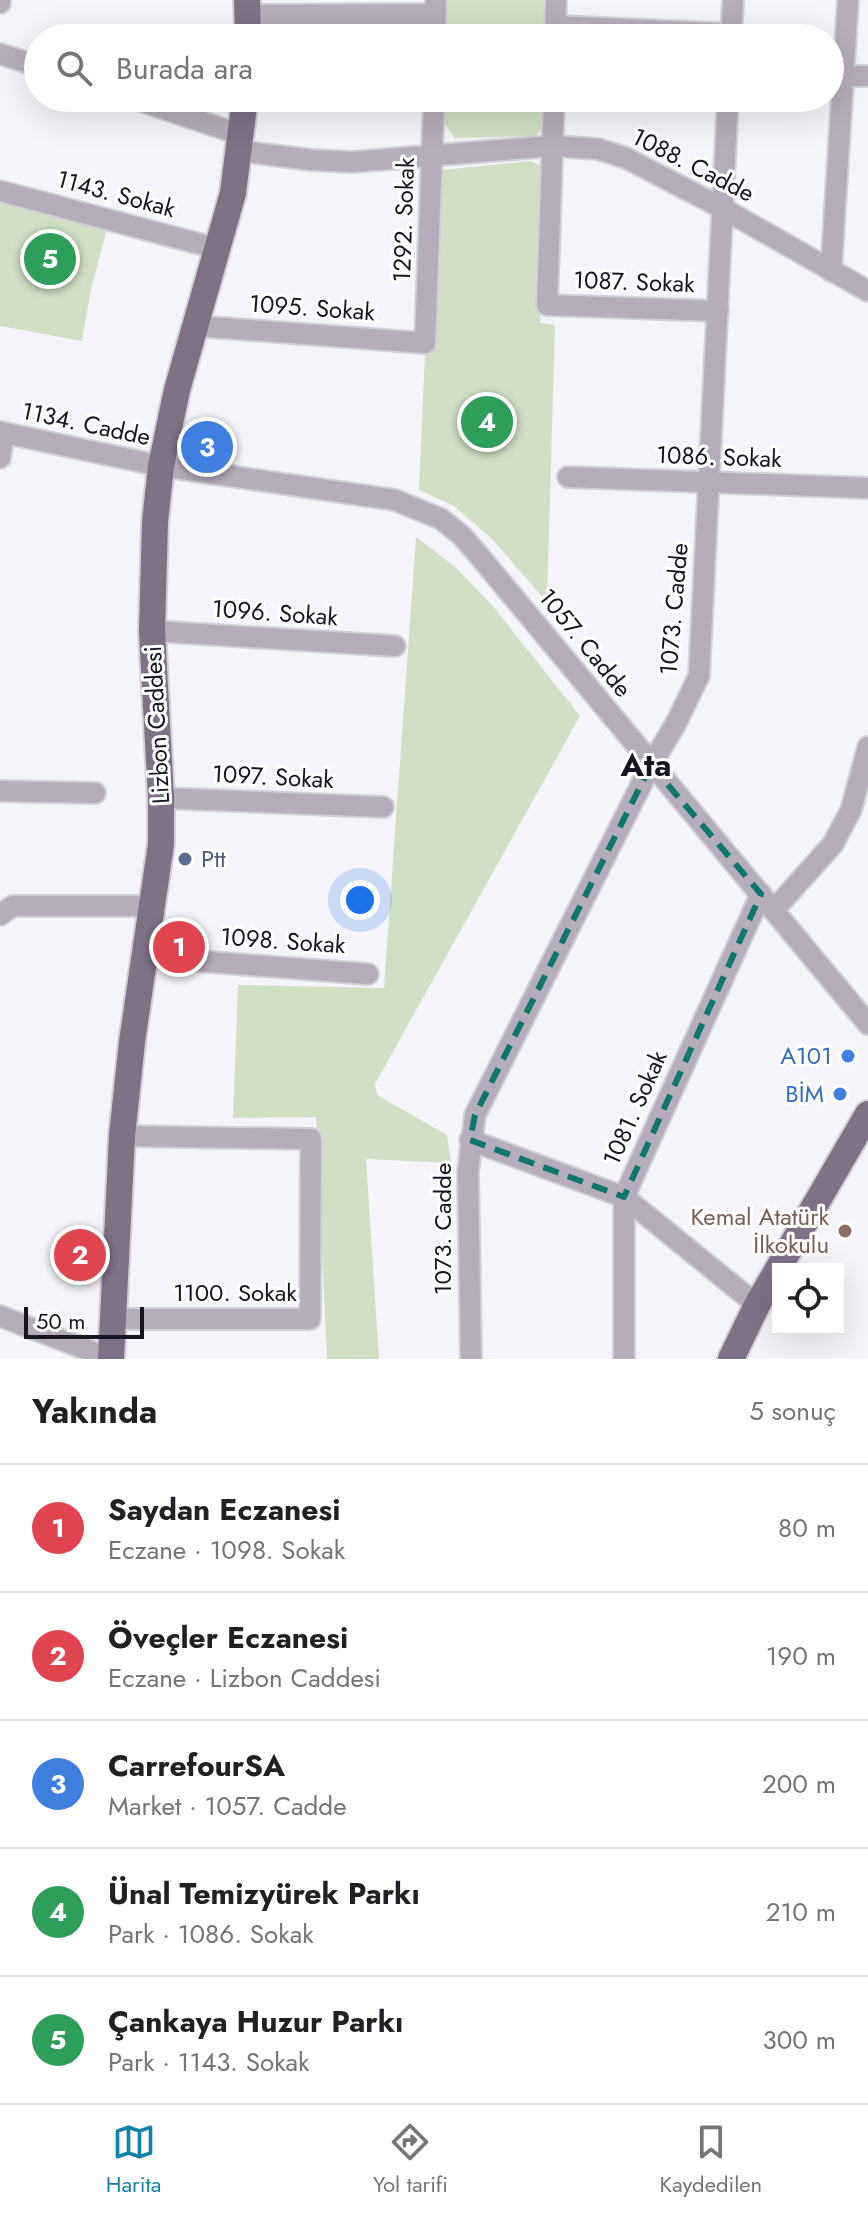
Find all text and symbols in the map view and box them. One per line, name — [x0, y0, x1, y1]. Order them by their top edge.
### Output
search box — [24, 24, 844, 112]
icon: search — [52, 46, 96, 90]
text: Burada ara — [116, 47, 253, 90]
street label: 1088. Cadde — [626, 119, 760, 210]
street label: 1292. Sokak — [384, 156, 423, 283]
street label: 1143. Sokak — [53, 161, 180, 226]
pin: 5 — [24, 229, 76, 289]
street label: 1087. Sokak — [573, 262, 696, 301]
street label: 1095. Sokak — [248, 286, 376, 329]
pin: 4 — [461, 392, 513, 452]
street label: 1134. Cadde — [18, 393, 154, 454]
pin: 3 — [181, 417, 233, 477]
street label: 1086. Sokak — [656, 437, 783, 476]
street label: 1073. Cadde — [650, 541, 697, 677]
street label: 1057. Cadde — [531, 581, 640, 705]
street label: 1096. Sokak — [211, 591, 340, 634]
street label: Lizbon Caddesi — [135, 645, 178, 805]
district label: Ata — [620, 742, 671, 788]
street label: 1097. Sokak — [211, 756, 335, 797]
place label: Ptt — [201, 841, 226, 876]
marker: Ptt — [176, 850, 194, 868]
your location — [340, 880, 380, 920]
pin: 1 — [153, 917, 205, 977]
street label: 1098. Sokak — [219, 919, 347, 962]
place label: A101 — [780, 1038, 832, 1073]
street label: 1081. Sokak — [594, 1044, 676, 1171]
marker: A101 — [839, 1047, 857, 1065]
place label: BİM — [785, 1076, 824, 1111]
marker: BİM — [831, 1085, 849, 1103]
street label: 1073. Cadde — [425, 1163, 460, 1295]
place label: Kemal Atatürk İlkokulu — [691, 1199, 829, 1262]
marker: Kemal Atatürk İlkokulu — [836, 1222, 854, 1240]
pin: 2 — [54, 1225, 106, 1285]
map controls — [772, 1263, 844, 1335]
button: locate — [772, 1263, 844, 1335]
street label: 1100. Sokak — [173, 1275, 297, 1310]
scale bar — [24, 1303, 144, 1339]
text: 50 m — [36, 1305, 85, 1337]
text: Yakında — [32, 1387, 157, 1436]
text: 5 sonuç — [749, 1392, 836, 1430]
text: Saydan Eczanesi — [108, 1488, 340, 1531]
text: 1 — [51, 1509, 65, 1547]
text: 80 m — [778, 1509, 836, 1547]
text: Eczane · 1098. Sokak — [108, 1531, 345, 1569]
text: Öveçler Eczanesi — [108, 1616, 348, 1659]
text: 2 — [49, 1637, 67, 1675]
text: 190 m — [766, 1637, 836, 1675]
text: Eczane · Lizbon Caddesi — [108, 1659, 381, 1697]
text: CarrefourSA — [108, 1744, 285, 1787]
text: 3 — [50, 1765, 66, 1803]
text: 200 m — [762, 1765, 836, 1803]
text: Market · 1057. Cadde — [108, 1787, 347, 1825]
text: Ünal Temizyürek Parkı — [108, 1872, 420, 1915]
text: 4 — [49, 1893, 67, 1931]
text: 210 m — [766, 1893, 836, 1931]
text: Park · 1086. Sokak — [108, 1915, 314, 1953]
text: Çankaya Huzur Parkı — [108, 2000, 403, 2043]
text: 5 — [50, 2021, 66, 2059]
text: 300 m — [763, 2021, 836, 2059]
text: Park · 1143. Sokak — [108, 2043, 310, 2081]
tab: Harita — [106, 2120, 161, 2200]
tab: Yol tarifi — [373, 2120, 448, 2200]
tab: Kaydedilen — [660, 2120, 762, 2200]

